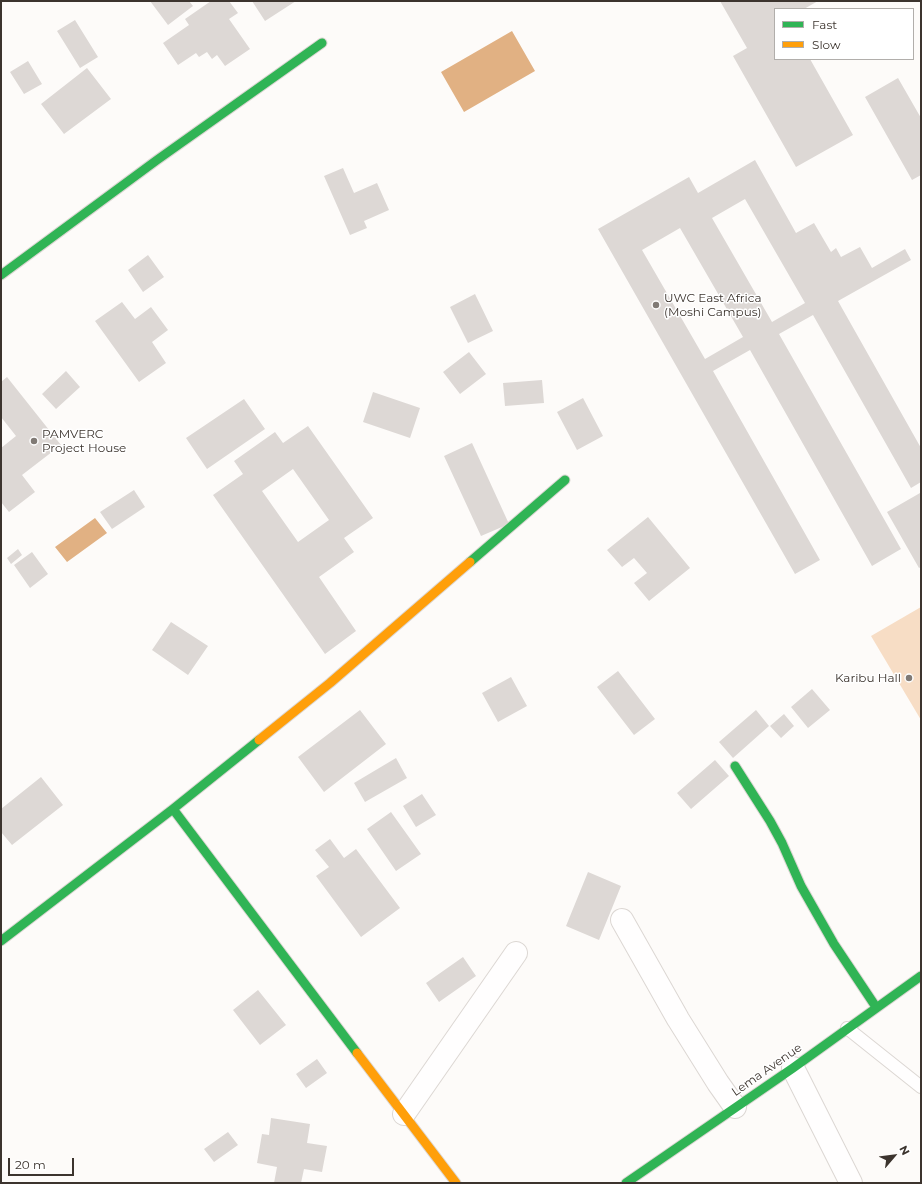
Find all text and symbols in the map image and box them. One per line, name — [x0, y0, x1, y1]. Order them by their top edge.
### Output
legend — [774, 8, 914, 60]
text: Fast — [812, 17, 837, 32]
text: Slow — [812, 37, 841, 52]
place label: UWC East Africa (Moshi Campus) — [664, 291, 762, 319]
marker: UWC East Africa (Moshi Campus) — [651, 300, 661, 310]
place label: PAMVERC Project House — [42, 427, 126, 455]
marker: PAMVERC Project House — [29, 436, 39, 446]
place label: Karibu Hall — [835, 671, 901, 685]
marker: Karibu Hall — [904, 673, 914, 683]
street label: Lema Avenue — [729, 1040, 805, 1100]
north arrow — [874, 1136, 914, 1176]
text: N — [896, 1143, 913, 1158]
scale bar — [10, 1150, 76, 1176]
text: 20 m — [15, 1157, 46, 1172]

